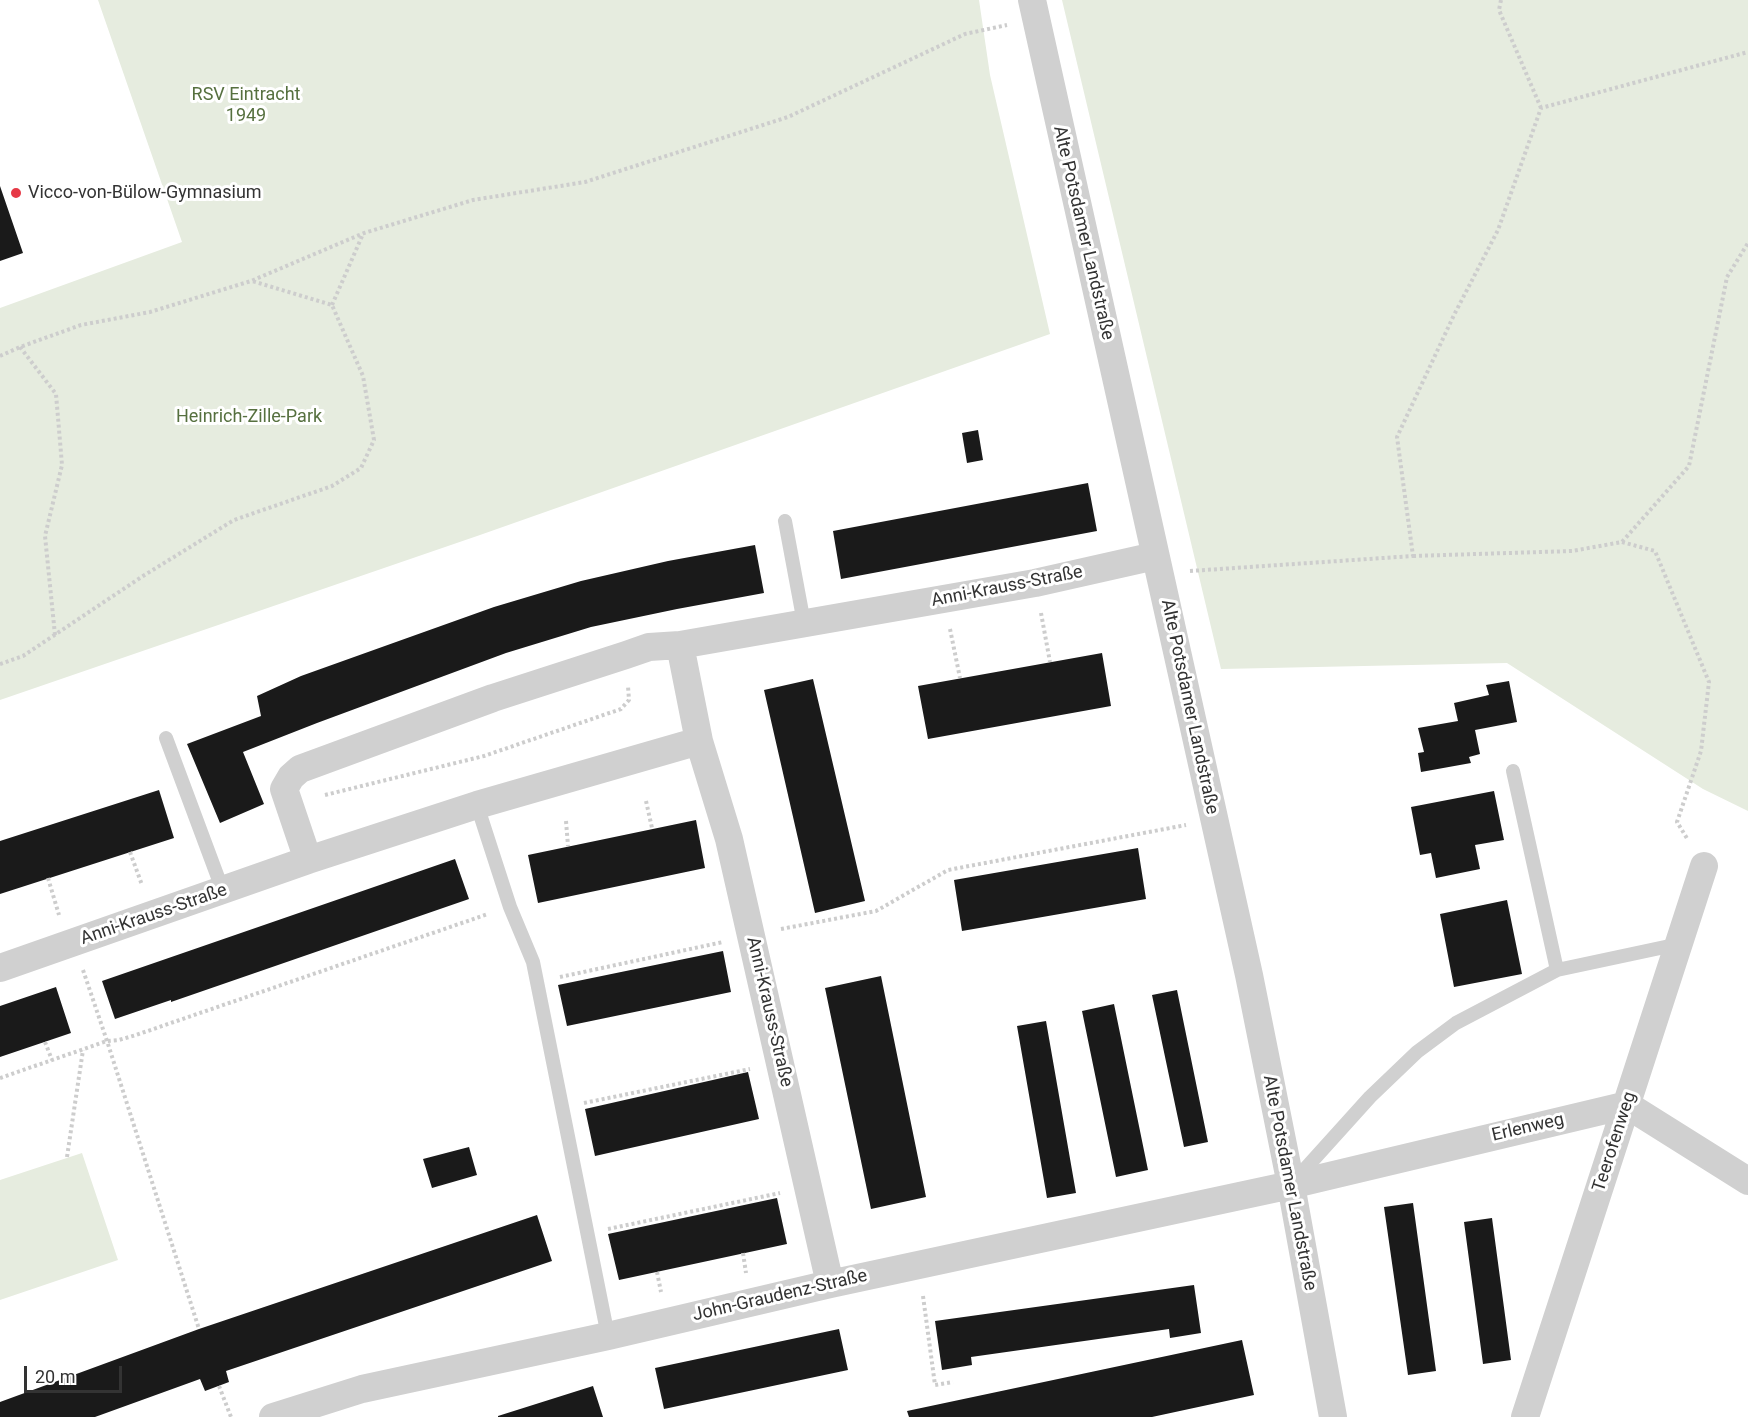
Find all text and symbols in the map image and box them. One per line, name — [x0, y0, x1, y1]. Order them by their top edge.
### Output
park label: RSV Eintracht 1949 — [192, 84, 300, 127]
street label: Alte Potsdamer Landstraße — [1048, 124, 1118, 342]
place label: Vicco-von-Bülow-Gymnasium — [28, 182, 262, 204]
marker: Vicco-von-Bülow-Gymnasium — [9, 186, 23, 200]
park label: Heinrich-Zille-Park — [176, 406, 322, 428]
street label: Anni-Krauss-Straße — [930, 562, 1084, 612]
street label: Alte Potsdamer Landstraße — [1156, 598, 1222, 816]
street label: Anni-Krauss-Straße — [78, 880, 230, 950]
street label: Anni-Krauss-Straße — [741, 935, 797, 1089]
street label: Alte Potsdamer Landstraße — [1257, 1073, 1321, 1293]
street label: Teerofenweg — [1589, 1089, 1641, 1195]
street label: Erlenweg — [1490, 1109, 1566, 1147]
street label: John-Graudenz-Straße — [691, 1265, 869, 1327]
scale bar — [27, 1354, 124, 1392]
text: 20 m — [35, 1366, 75, 1387]

